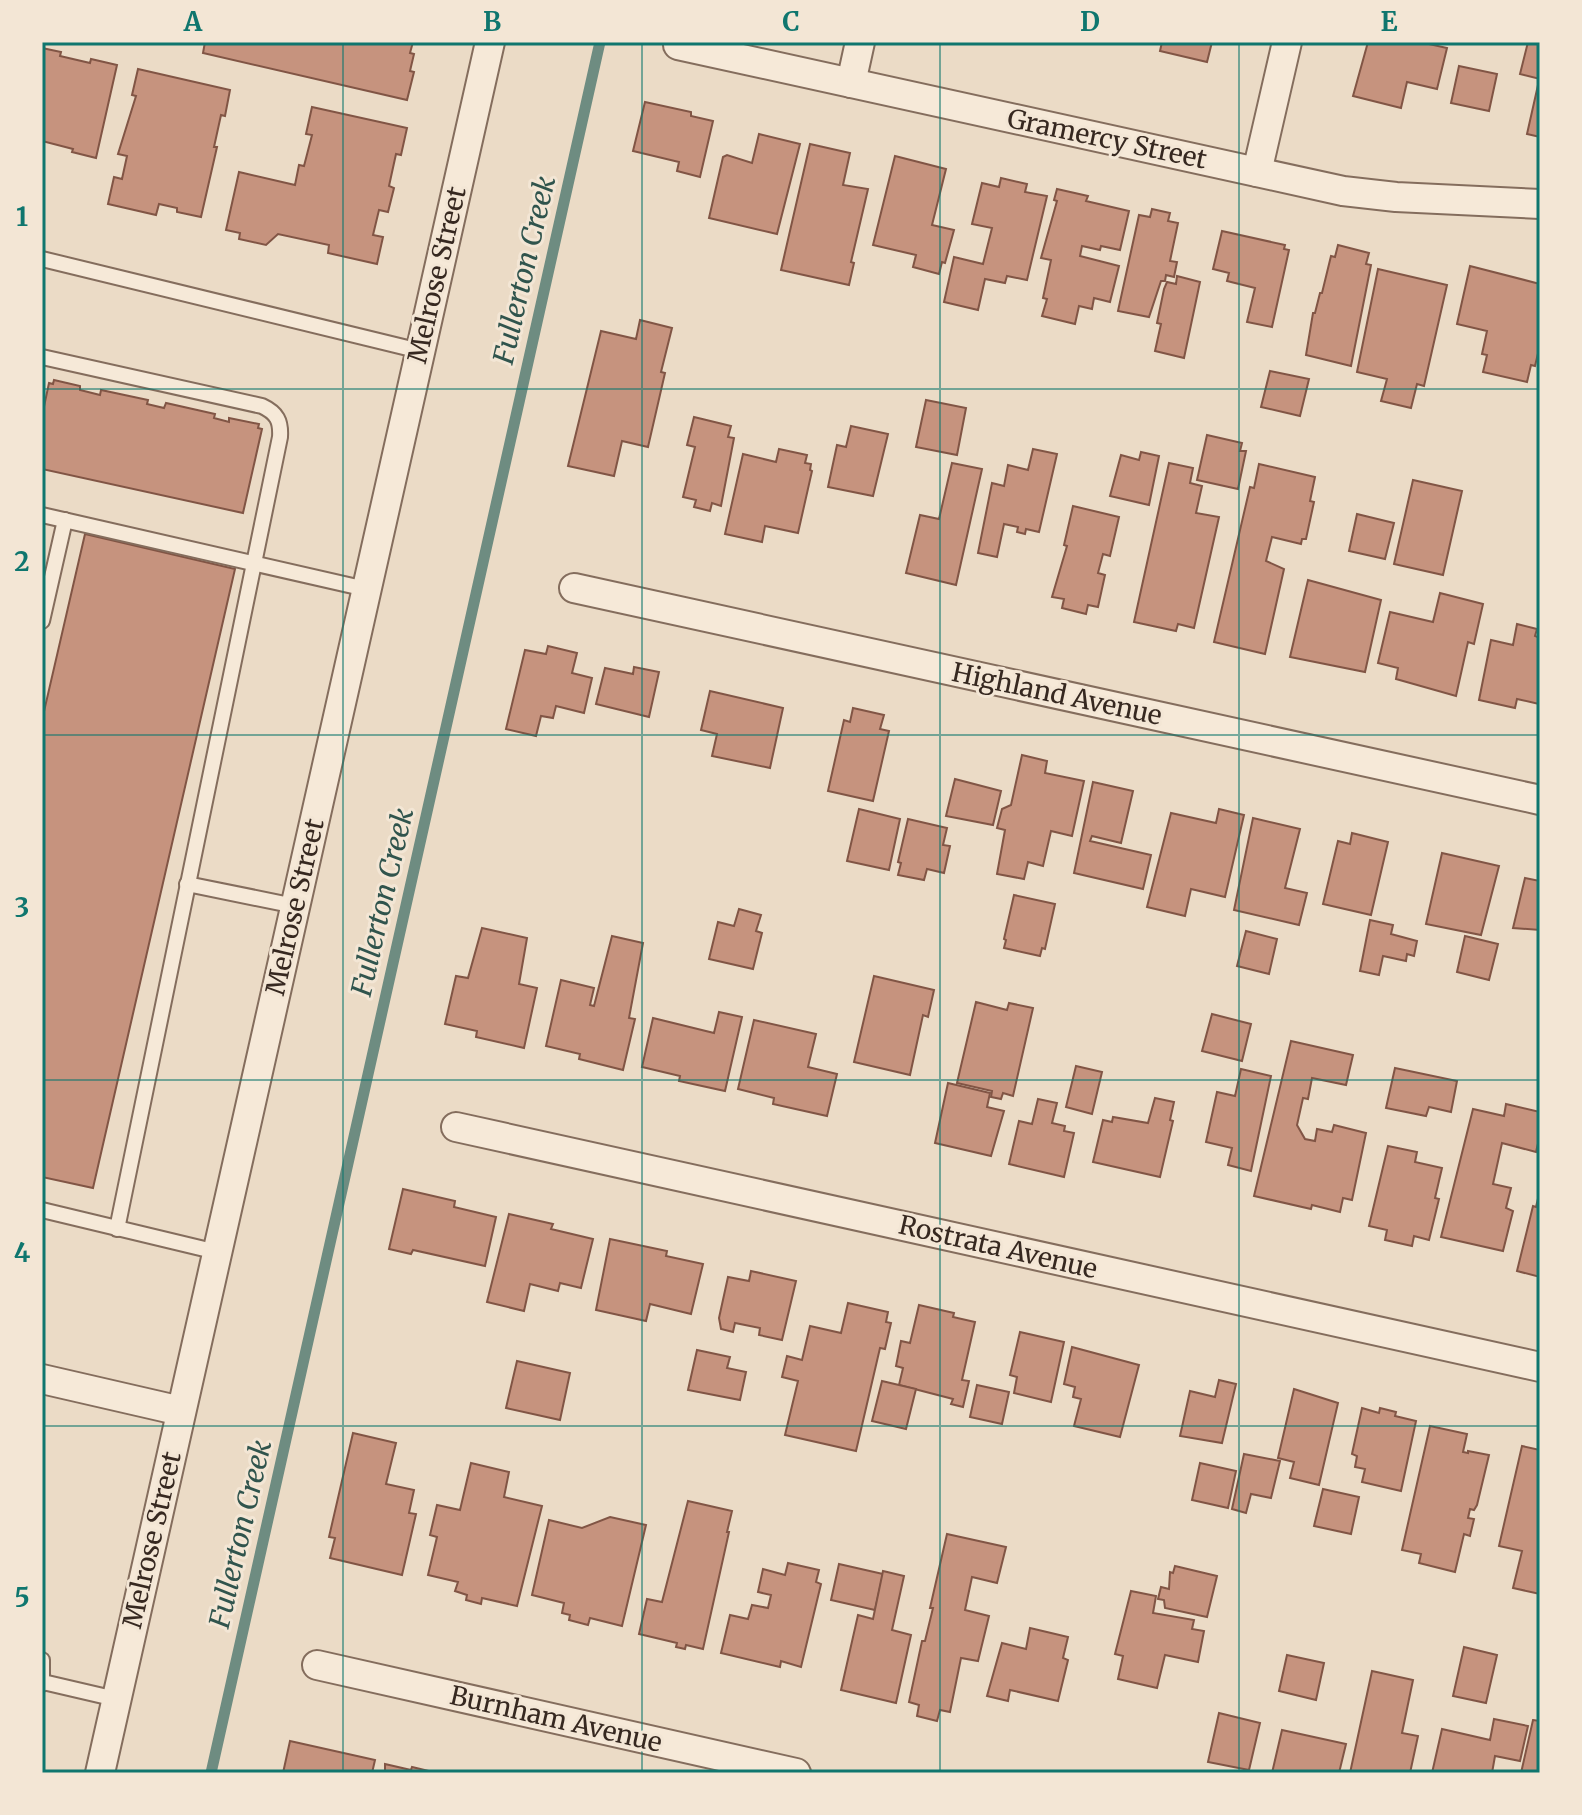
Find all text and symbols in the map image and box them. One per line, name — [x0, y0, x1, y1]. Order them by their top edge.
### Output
text: A — [183, 5, 203, 38]
text: B — [483, 5, 501, 38]
text: C — [782, 5, 800, 38]
text: D — [1080, 5, 1100, 38]
text: E — [1381, 5, 1398, 38]
street label: Gramercy Street — [1004, 101, 1210, 176]
water label: Fullerton Creek — [485, 172, 563, 369]
street label: Melrose Street — [400, 183, 473, 366]
text: 1 — [16, 200, 28, 233]
text: 2 — [14, 545, 30, 578]
street label: Highland Avenue — [949, 655, 1165, 732]
water label: Fullerton Creek — [343, 804, 421, 1001]
street label: Melrose Street — [258, 815, 331, 998]
text: 3 — [15, 891, 29, 924]
street label: Rostrata Avenue — [896, 1208, 1101, 1285]
text: 4 — [14, 1236, 31, 1269]
water label: Fullerton Creek — [201, 1436, 279, 1633]
street label: Melrose Street — [115, 1448, 188, 1631]
text: 5 — [14, 1581, 30, 1614]
street label: Burnham Avenue — [447, 1678, 665, 1759]

